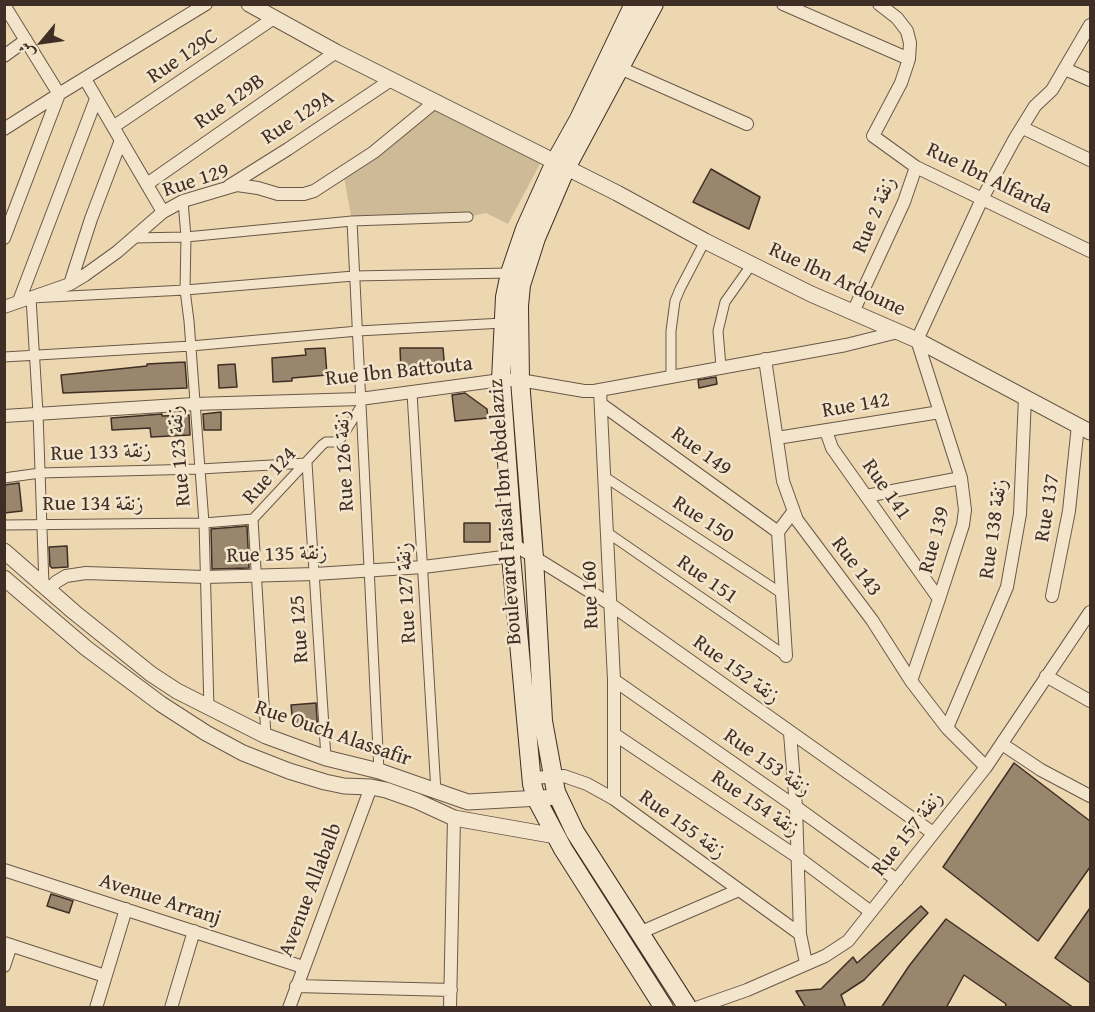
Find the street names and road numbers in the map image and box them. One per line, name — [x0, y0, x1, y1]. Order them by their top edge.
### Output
street label: Rue 129C — [143, 24, 223, 90]
street label: Rue 129B — [190, 69, 270, 135]
street label: Rue 129A — [257, 85, 339, 151]
street label: Rue Ibn Alfarda — [922, 138, 1056, 220]
street label: Rue 129 — [160, 158, 232, 204]
street label: Rue 2 زنقة — [848, 173, 902, 257]
street label: Rue Ibn Ardoune — [765, 237, 909, 323]
street label: Rue Ibn Battouta — [324, 352, 474, 392]
street label: Boulevard Faisal Ibn Abdelaziz — [484, 378, 528, 646]
street label: Rue 142 — [820, 388, 892, 424]
street label: Rue 123 زنقة — [163, 405, 197, 507]
street label: Rue 126 زنقة — [330, 410, 360, 512]
street label: Rue 149 — [666, 422, 736, 482]
street label: Rue 133 زنقة — [50, 439, 152, 467]
street label: Rue 124 — [238, 442, 302, 510]
street label: Rue 141 — [856, 455, 916, 525]
street label: Rue 137 — [1030, 472, 1066, 544]
street label: Rue 138 زنقة — [974, 477, 1014, 581]
street label: Rue 150 — [668, 491, 738, 549]
street label: Rue 134 زنقة — [42, 492, 144, 518]
street label: Rue 139 — [914, 504, 956, 576]
street label: Rue 143 — [825, 532, 887, 602]
street label: Rue 135 زنقة — [226, 541, 328, 569]
street label: Rue 127 زنقة — [392, 542, 422, 644]
street label: Rue 151 — [672, 550, 742, 610]
street label: Rue 160 — [577, 560, 605, 630]
street label: Rue 125 — [285, 594, 315, 664]
street label: Rue 152 زنقة — [688, 630, 784, 710]
street label: Rue Ouch Alassafir — [251, 695, 415, 773]
street label: Rue 153 زنقة — [718, 724, 816, 802]
street label: Rue 154 زنقة — [706, 765, 804, 843]
street label: Rue 155 زنقة — [634, 785, 730, 865]
street label: Rue 157 زنقة — [867, 786, 949, 882]
street label: Avenue Allabalb — [274, 820, 348, 960]
street label: Avenue Arranj — [96, 868, 224, 932]

